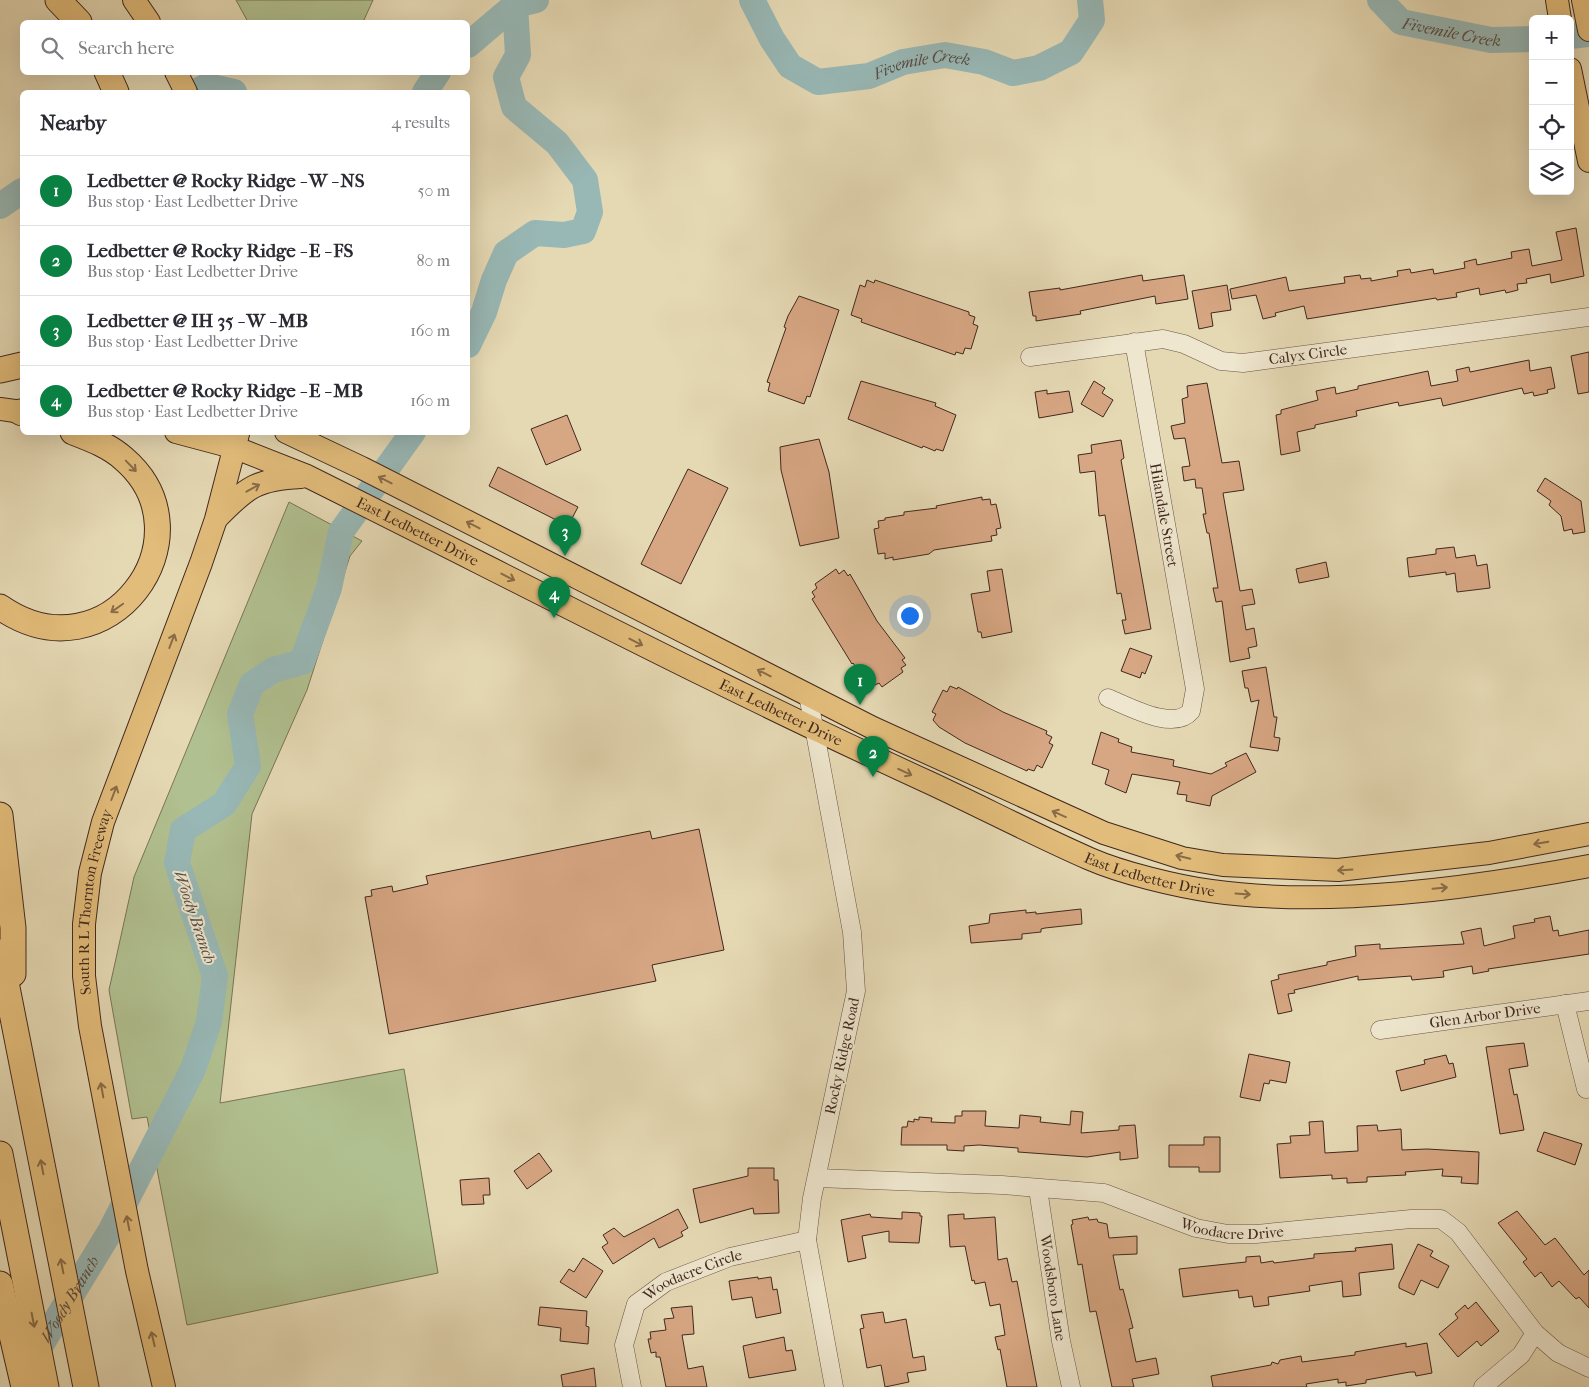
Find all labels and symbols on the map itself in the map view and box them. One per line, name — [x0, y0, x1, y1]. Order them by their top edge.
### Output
water label: Fivemile Creek — [1400, 13, 1501, 50]
water label: Fivemile Creek — [869, 45, 972, 83]
street label: Calyx Circle — [1268, 340, 1349, 368]
one-way arrow — [125, 459, 137, 472]
street label: Hilandale Street — [1146, 462, 1182, 569]
one-way arrow — [378, 475, 393, 484]
one-way arrow — [246, 482, 260, 492]
street label: East Ledbetter Drive — [353, 493, 482, 570]
pin: 3 — [549, 515, 581, 556]
one-way arrow — [466, 520, 481, 529]
one-way arrow — [500, 573, 515, 582]
pin: 4 — [538, 577, 570, 618]
one-way arrow — [110, 603, 124, 613]
your location — [897, 603, 923, 629]
one-way arrow — [168, 634, 177, 649]
one-way arrow — [628, 638, 643, 647]
pin: 1 — [844, 664, 876, 705]
one-way arrow — [757, 668, 772, 677]
street label: East Ledbetter Drive — [716, 675, 846, 750]
pin: 2 — [857, 736, 889, 777]
one-way arrow — [897, 767, 912, 777]
one-way arrow — [110, 786, 120, 801]
street label: South R L Thornton Freeway — [75, 806, 116, 996]
one-way arrow — [1052, 808, 1067, 818]
one-way arrow — [1533, 839, 1549, 848]
street label: East Ledbetter Drive — [1081, 849, 1217, 901]
one-way arrow — [1176, 852, 1192, 861]
one-way arrow — [1337, 865, 1353, 874]
water label: Woody Branch — [170, 868, 220, 966]
one-way arrow — [1432, 883, 1448, 893]
one-way arrow — [1235, 889, 1251, 899]
street label: Rocky Ridge Road — [821, 995, 863, 1116]
street label: Glen Arbor Drive — [1428, 999, 1542, 1032]
one-way arrow — [96, 1082, 106, 1098]
one-way arrow — [37, 1159, 47, 1175]
street label: Woodacre Drive — [1177, 1214, 1285, 1243]
one-way arrow — [122, 1216, 132, 1232]
street label: Woodsboro Lane — [1036, 1233, 1070, 1343]
street label: Woodacre Circle — [639, 1246, 744, 1305]
water label: Woody Branch — [36, 1252, 102, 1345]
one-way arrow — [57, 1259, 66, 1275]
one-way arrow — [28, 1311, 38, 1327]
one-way arrow — [148, 1332, 157, 1348]

